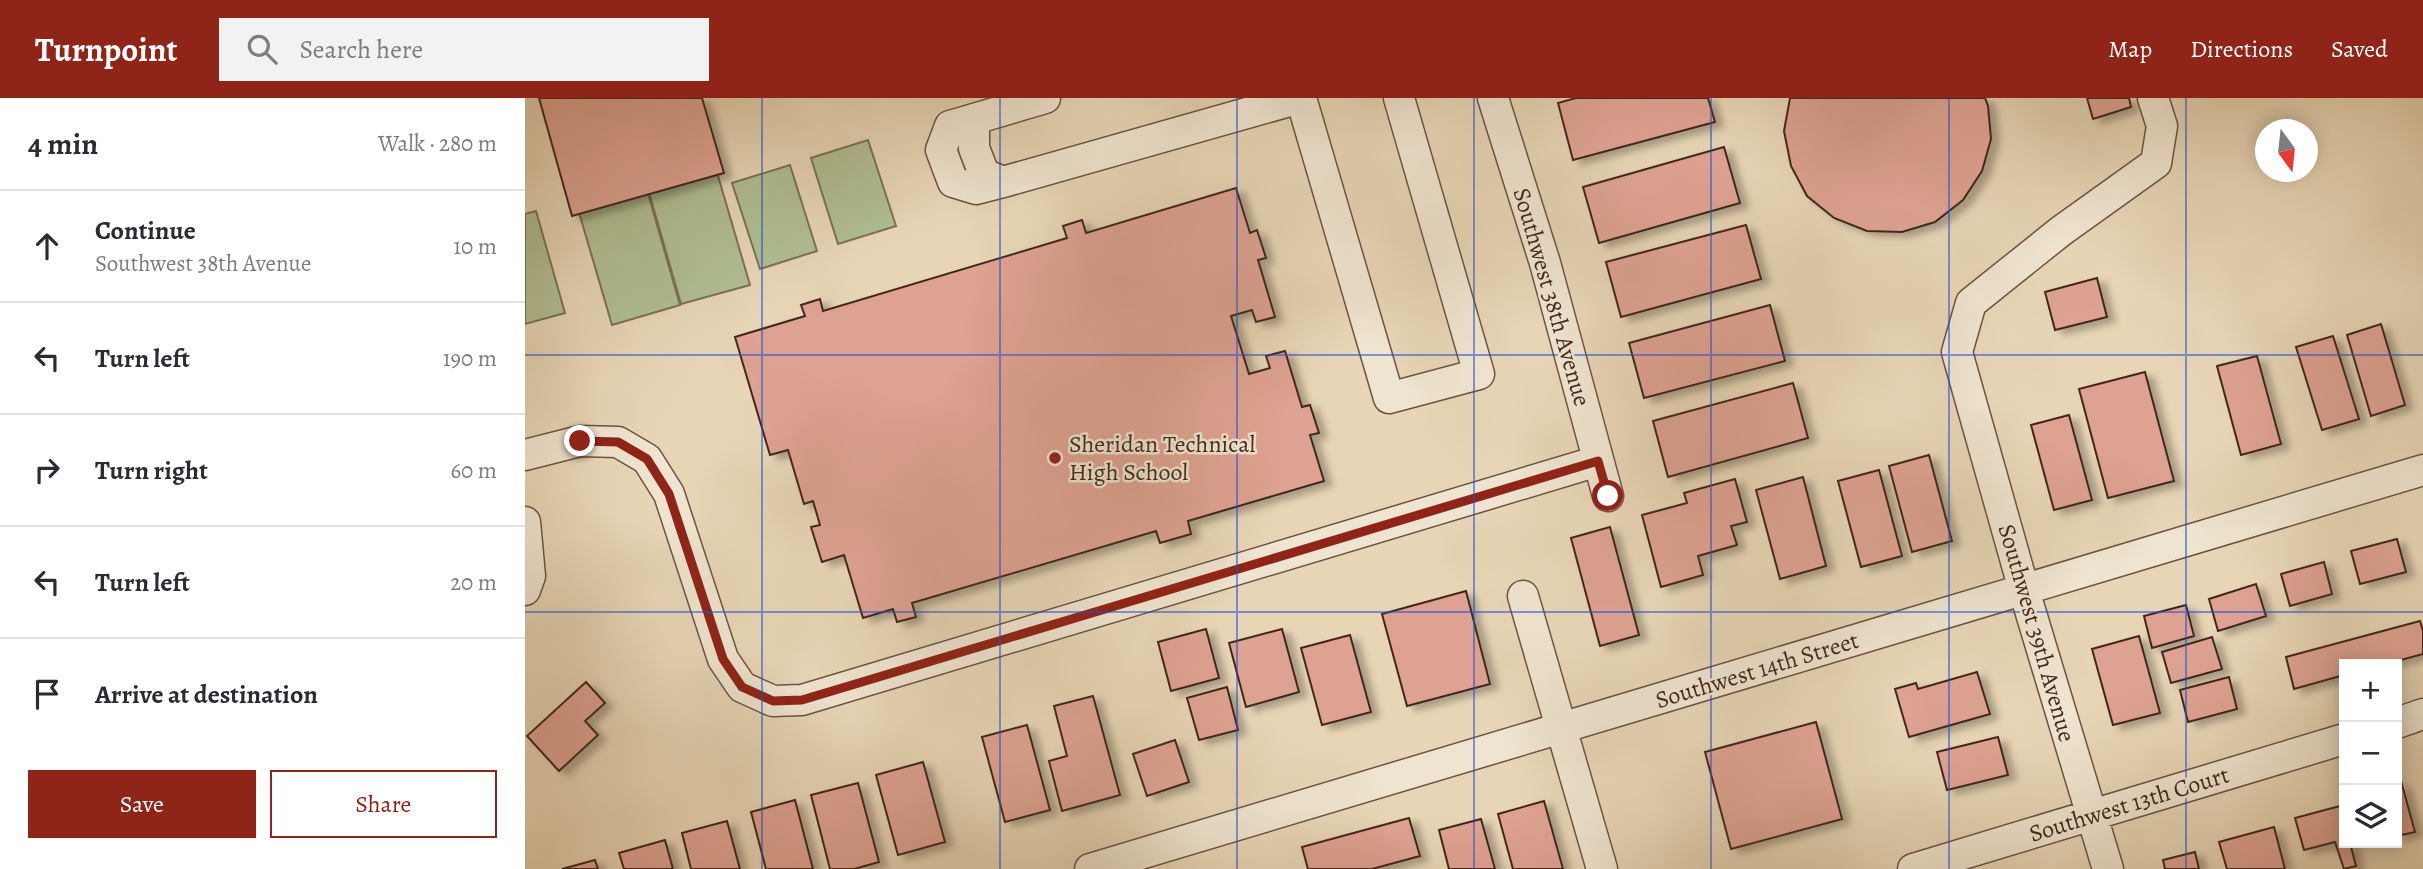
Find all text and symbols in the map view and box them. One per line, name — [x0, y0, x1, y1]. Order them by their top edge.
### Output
search box — [219, 18, 709, 81]
text: Turnpoint — [35, 27, 177, 72]
icon: search — [243, 30, 281, 68]
text: Search here — [299, 32, 423, 67]
text: Map — [2108, 33, 2152, 65]
text: Directions — [2190, 33, 2293, 65]
text: Saved — [2331, 33, 2388, 65]
north arrow — [2255, 119, 2318, 182]
text: 4 min — [28, 124, 98, 164]
text: Walk · 280 m — [378, 128, 497, 159]
street label: Southwest 38th Avenue — [1506, 184, 1598, 410]
text: Continue — [95, 213, 196, 248]
icon: ahead — [28, 227, 66, 265]
text: 10 m — [453, 231, 497, 262]
text: Southwest 38th Avenue — [95, 248, 311, 279]
icon: left — [28, 339, 66, 377]
text: Turn left — [95, 341, 190, 376]
text: 190 m — [443, 343, 497, 374]
route end — [564, 425, 595, 456]
place label: Sheridan Technical High School — [1069, 428, 1255, 488]
marker: Sheridan Technical High School — [1047, 450, 1063, 466]
icon: right — [28, 451, 66, 489]
text: Turn right — [95, 453, 208, 488]
text: 60 m — [450, 455, 497, 486]
route start — [1592, 480, 1623, 511]
street label: Southwest 39th Avenue — [1991, 520, 2083, 746]
icon: left — [28, 563, 66, 601]
text: Turn left — [95, 565, 190, 600]
text: 20 m — [450, 567, 497, 598]
street label: Southwest 14th Street — [1652, 624, 1862, 716]
map controls — [2339, 659, 2402, 848]
button: + — [2339, 659, 2402, 722]
icon: arrive — [28, 675, 66, 713]
text: Arrive at destination — [95, 677, 318, 712]
button: − — [2339, 722, 2402, 785]
street label: Southwest 13th Court — [2025, 758, 2233, 850]
button: Save — [28, 770, 256, 838]
button: Share — [270, 770, 497, 838]
button: layers — [2339, 785, 2402, 848]

